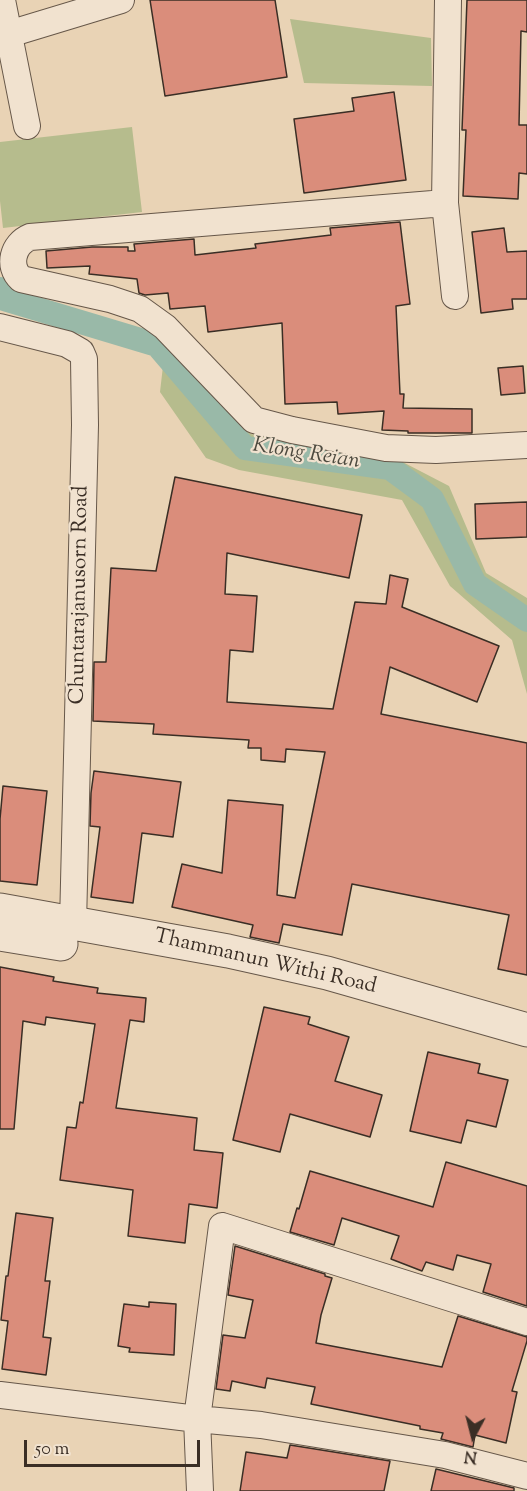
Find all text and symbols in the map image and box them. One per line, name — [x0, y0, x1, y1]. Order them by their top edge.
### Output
water label: Klong Reian — [250, 433, 362, 477]
street label: Chuntarajanusorn Road — [66, 485, 96, 705]
street label: Thammanun Withi Road — [151, 925, 379, 1001]
north arrow — [443, 1407, 503, 1467]
scale bar — [27, 1428, 202, 1466]
text: 50 m — [35, 1437, 69, 1463]
text: N — [463, 1443, 478, 1468]

